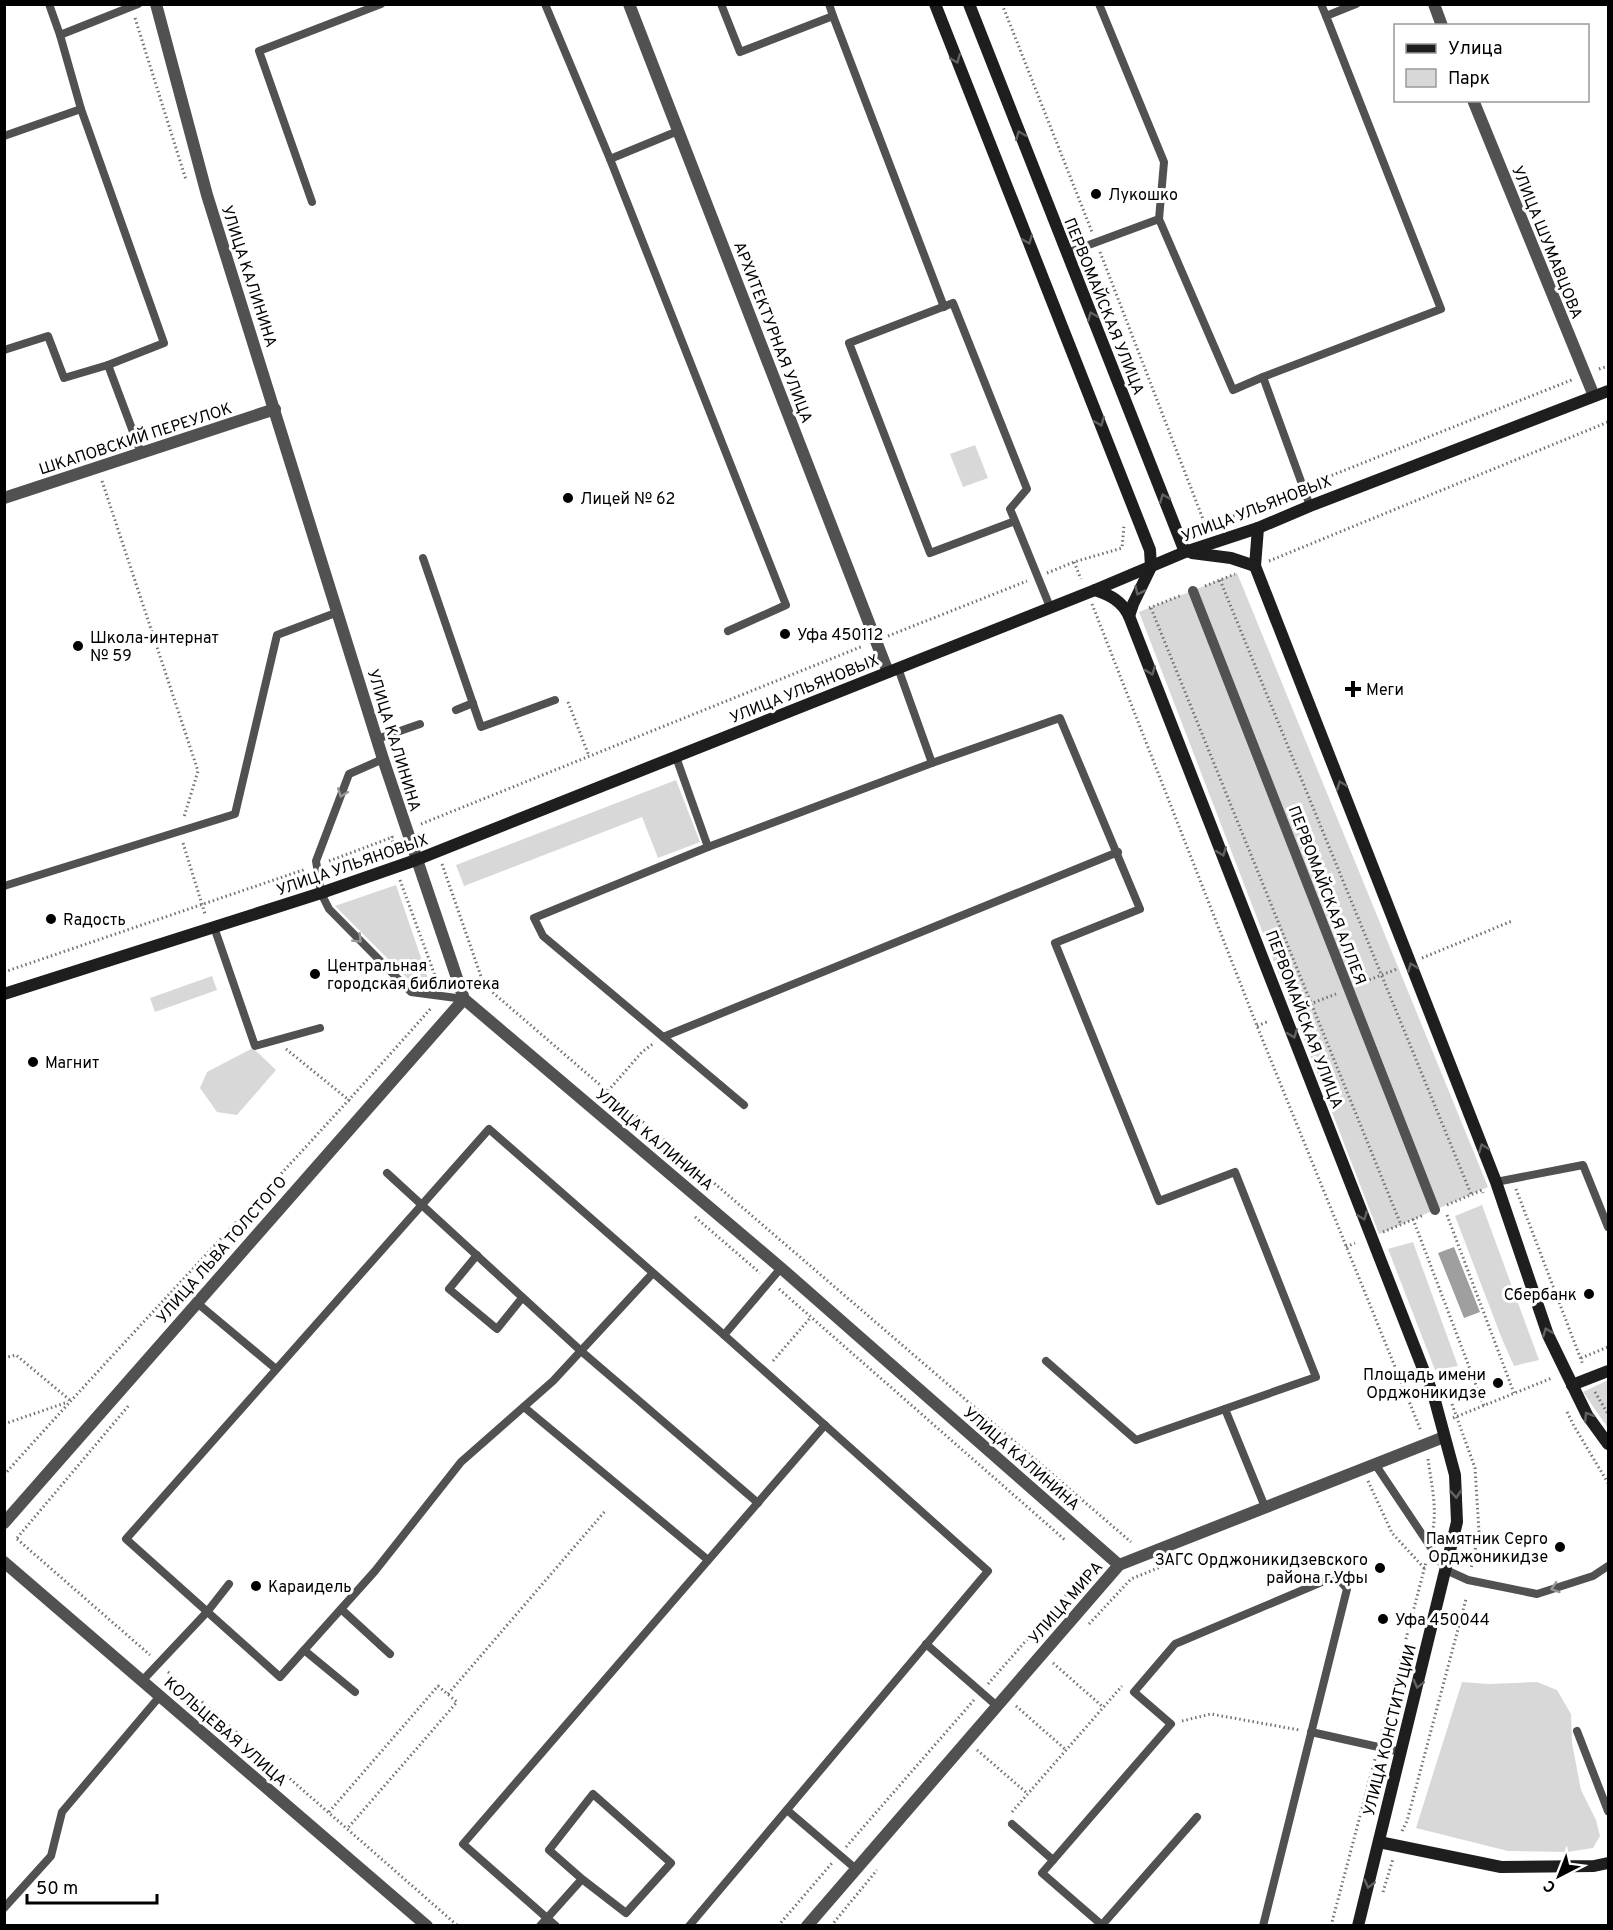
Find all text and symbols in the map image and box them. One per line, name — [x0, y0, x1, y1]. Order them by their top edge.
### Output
legend — [1394, 24, 1589, 102]
text: Улица — [1448, 38, 1502, 61]
one-way arrow — [949, 53, 961, 64]
text: Парк — [1448, 68, 1490, 91]
one-way arrow — [1015, 130, 1028, 141]
street label: УЛИЦА ШУМАВЦОВА — [1506, 163, 1586, 322]
place label: Лукошко — [1108, 186, 1178, 206]
marker: Лукошко — [1089, 187, 1103, 201]
street label: УЛИЦА КАЛИНИНА — [216, 203, 281, 350]
street label: ПЕРВОМАЙСКАЯ УЛИЦА — [1058, 214, 1150, 398]
one-way arrow — [1021, 234, 1033, 245]
street label: АРХИТЕКТУРНАЯ УЛИЦА — [728, 239, 816, 426]
one-way arrow — [1087, 312, 1099, 323]
street label: ШКАПОВСКИЙ ПЕРЕУЛОК — [36, 397, 235, 481]
one-way arrow — [1092, 416, 1105, 426]
street label: УЛИЦА УЛЬЯНОВЫХ — [1179, 472, 1335, 548]
place label: Лицей № 62 — [580, 490, 675, 510]
marker: Лицей № 62 — [561, 491, 575, 505]
one-way arrow — [1158, 493, 1171, 504]
one-way arrow — [1135, 585, 1146, 596]
place label: Уфа 450112 — [797, 626, 883, 646]
marker: Уфа 450112 — [778, 627, 792, 641]
place label: Школа-интернат № 59 — [90, 629, 219, 667]
marker: Школа-интернат № 59 — [71, 639, 85, 653]
street label: УЛИЦА УЛЬЯНОВЫХ — [727, 651, 882, 729]
one-way arrow — [1143, 665, 1156, 675]
street label: УЛИЦА КАЛИНИНА — [362, 667, 424, 814]
marker: Меги — [1344, 680, 1362, 698]
place label: Меги — [1366, 681, 1404, 701]
one-way arrow — [1335, 780, 1348, 791]
one-way arrow — [336, 788, 349, 798]
street label: ПЕРВОМАЙСКАЯ АЛЛЕЯ — [1283, 803, 1371, 988]
street label: УЛИЦА УЛЬЯНОВЫХ — [274, 831, 431, 901]
one-way arrow — [1214, 846, 1227, 857]
place label: Rадость — [63, 911, 126, 931]
marker: Rадость — [44, 912, 58, 926]
street label: ПЕРВОМАЙСКАЯ УЛИЦА — [1260, 927, 1348, 1112]
one-way arrow — [350, 931, 361, 942]
place label: Центральная городская библиотека — [327, 957, 500, 995]
one-way arrow — [1407, 962, 1419, 973]
marker: Центральная городская библиотека — [308, 967, 322, 981]
one-way arrow — [1285, 1028, 1298, 1039]
place label: Магнит — [45, 1054, 99, 1074]
marker: Магнит — [26, 1055, 40, 1069]
street label: УЛИЦА КАЛИНИНА — [591, 1085, 717, 1196]
one-way arrow — [1478, 1143, 1490, 1154]
street label: УЛИЦА ЛЬВА ТОЛСТОГО — [153, 1173, 292, 1328]
one-way arrow — [1356, 1209, 1368, 1220]
place label: Сбербанк — [1504, 1286, 1577, 1306]
marker: Сбербанк — [1582, 1287, 1596, 1301]
one-way arrow — [1542, 1327, 1555, 1338]
place label: Площадь имени Орджоникидзе — [1363, 1366, 1486, 1404]
marker: Площадь имени Орджоникидзе — [1491, 1376, 1505, 1390]
street label: УЛИЦА КАЛИНИНА — [958, 1403, 1083, 1516]
one-way arrow — [1584, 1412, 1596, 1422]
one-way arrow — [1449, 1489, 1462, 1498]
place label: Памятник Серго Орджоникидзе — [1426, 1530, 1548, 1568]
marker: Памятник Серго Орджоникидзе — [1553, 1540, 1567, 1554]
place label: ЗАГС Орджоникидзевского района г.Уфы — [1155, 1551, 1368, 1589]
street label: УЛИЦА МИРА — [1025, 1558, 1108, 1649]
marker: ЗАГС Орджоникидзевского района г.Уфы — [1373, 1561, 1387, 1575]
place label: Караидель — [268, 1578, 352, 1598]
marker: Караидель — [249, 1579, 263, 1593]
one-way arrow — [1550, 1581, 1561, 1593]
place label: Уфа 450044 — [1395, 1611, 1490, 1631]
marker: Уфа 450044 — [1376, 1612, 1390, 1626]
street label: УЛИЦА КОНСТИТУЦИИ — [1360, 1643, 1422, 1818]
street label: КОЛЬЦЕВАЯ УЛИЦА — [159, 1674, 290, 1792]
one-way arrow — [1412, 1679, 1425, 1689]
north arrow — [1529, 1846, 1589, 1906]
scale bar — [27, 1867, 158, 1905]
text: С — [1540, 1875, 1561, 1897]
text: 50 m — [36, 1878, 78, 1901]
one-way arrow — [1363, 1879, 1376, 1889]

